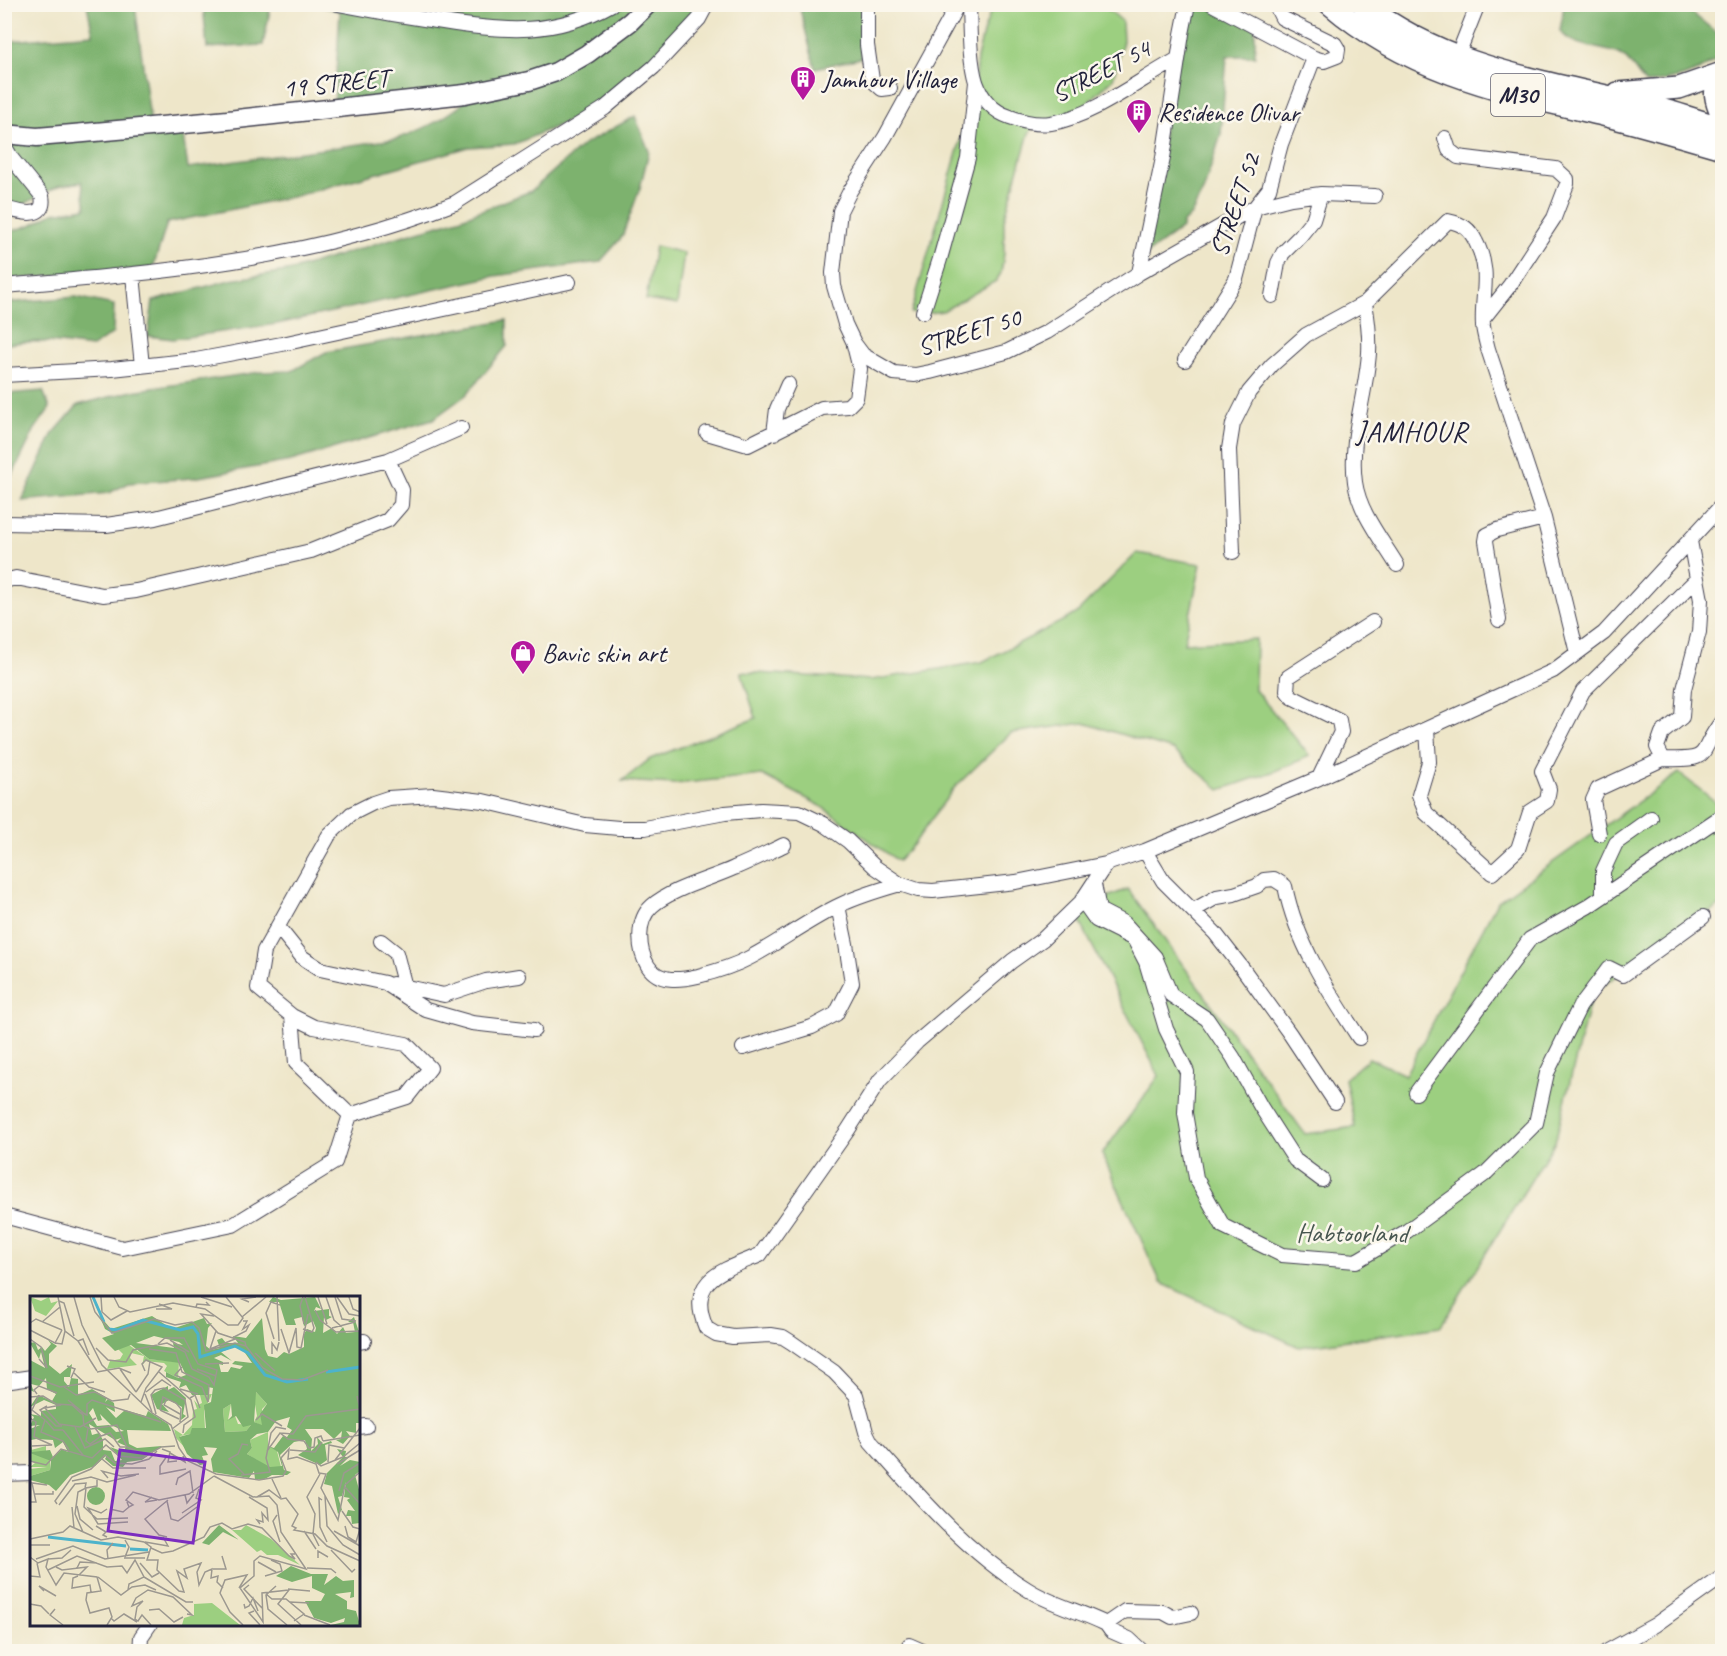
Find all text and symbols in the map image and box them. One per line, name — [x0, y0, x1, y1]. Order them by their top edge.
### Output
street label: STREET 54 — [1046, 31, 1158, 110]
street label: 19 STREET — [281, 61, 396, 105]
place label: Jamhour Village — [820, 63, 958, 96]
building icon: Jamhour Village — [788, 64, 818, 102]
road number: M30 — [1491, 74, 1545, 116]
place label: Residence Olivar — [1158, 96, 1302, 129]
building icon: Residence Olivar — [1124, 97, 1154, 135]
street label: STREET 52 — [1202, 147, 1269, 261]
street label: STREET 50 — [913, 300, 1027, 363]
district label: JAMHOUR — [1354, 414, 1469, 449]
place label: Bavic skin art — [542, 637, 668, 670]
shop icon: Bavic skin art — [508, 638, 538, 676]
park label: Habtoorland — [1296, 1217, 1411, 1250]
inset map — [30, 1296, 360, 1626]

